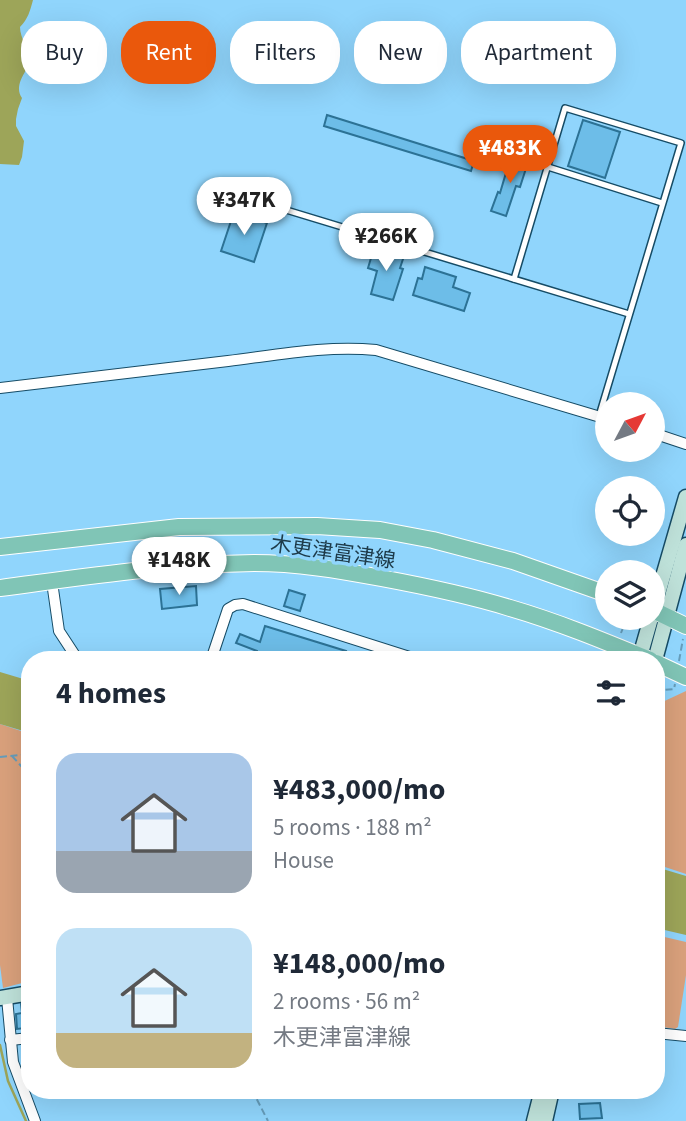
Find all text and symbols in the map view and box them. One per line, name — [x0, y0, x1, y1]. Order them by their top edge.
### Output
chip: Buy — [21, 21, 107, 84]
chip: Rent — [121, 21, 216, 84]
chip: Filters — [230, 21, 340, 84]
chip: New — [354, 21, 447, 84]
chip: Apartment — [461, 21, 616, 84]
pin: ¥483K — [461, 125, 559, 185]
text: ¥483K — [479, 131, 541, 164]
pin: ¥347K — [195, 177, 293, 237]
text: ¥347K — [213, 183, 275, 216]
pin: ¥266K — [337, 214, 435, 273]
text: ¥266K — [355, 219, 417, 252]
north arrow — [595, 392, 665, 462]
map controls — [595, 392, 665, 630]
button: locate — [595, 476, 665, 546]
street label: 木更津富津線 — [269, 528, 397, 576]
pin: ¥148K — [130, 538, 228, 597]
text: ¥148K — [148, 543, 210, 576]
button: layers — [595, 560, 665, 630]
text: 4 homes — [56, 672, 166, 715]
icon: filters — [592, 674, 630, 712]
text: ¥483,000/mo — [273, 768, 445, 811]
icon: home — [112, 781, 196, 865]
text: 5 rooms · 188 m² — [273, 811, 432, 844]
text: House — [273, 844, 334, 877]
text: ¥148,000/mo — [273, 942, 445, 985]
icon: home — [112, 956, 196, 1040]
text: 2 rooms · 56 m² — [273, 985, 420, 1018]
text: 木更津富津線 — [273, 1021, 411, 1054]

